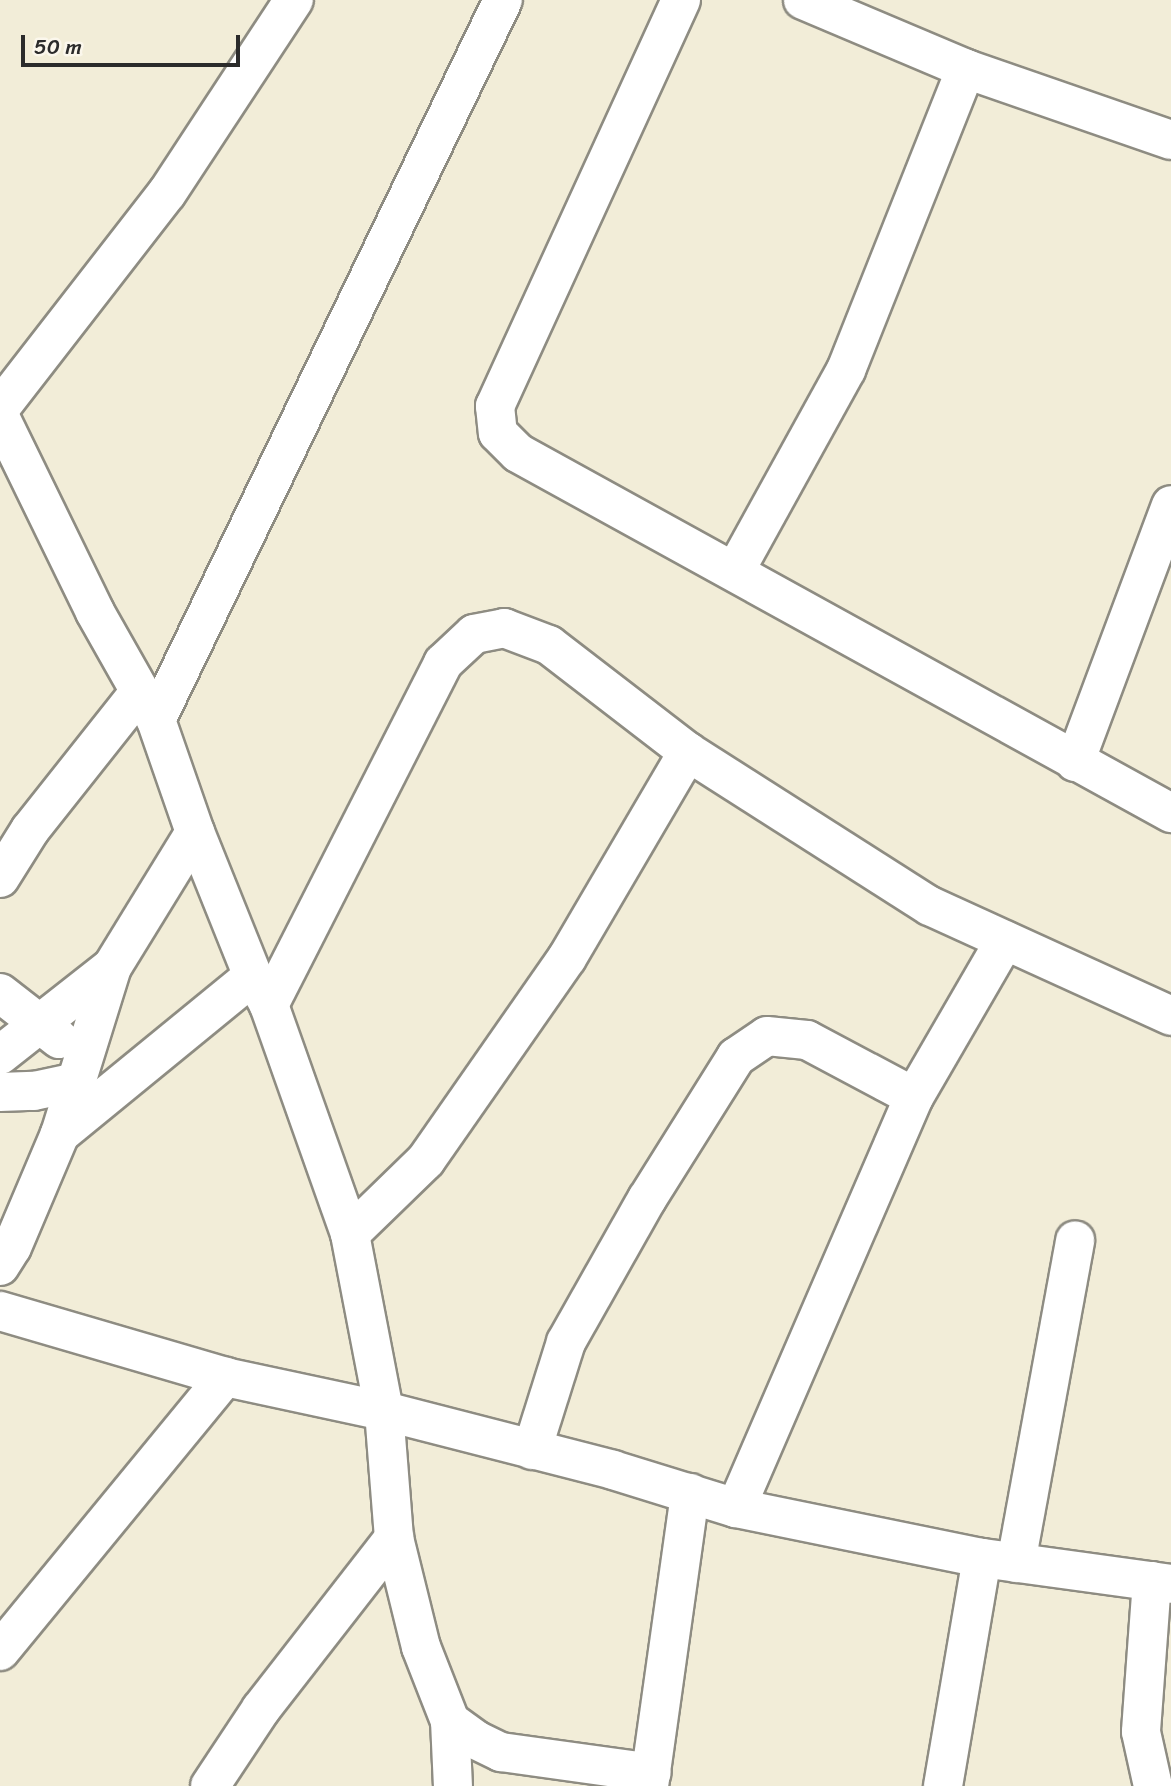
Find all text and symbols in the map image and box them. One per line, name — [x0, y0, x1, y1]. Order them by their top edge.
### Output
scale bar — [24, 21, 243, 65]
text: 50 m — [34, 28, 82, 66]

